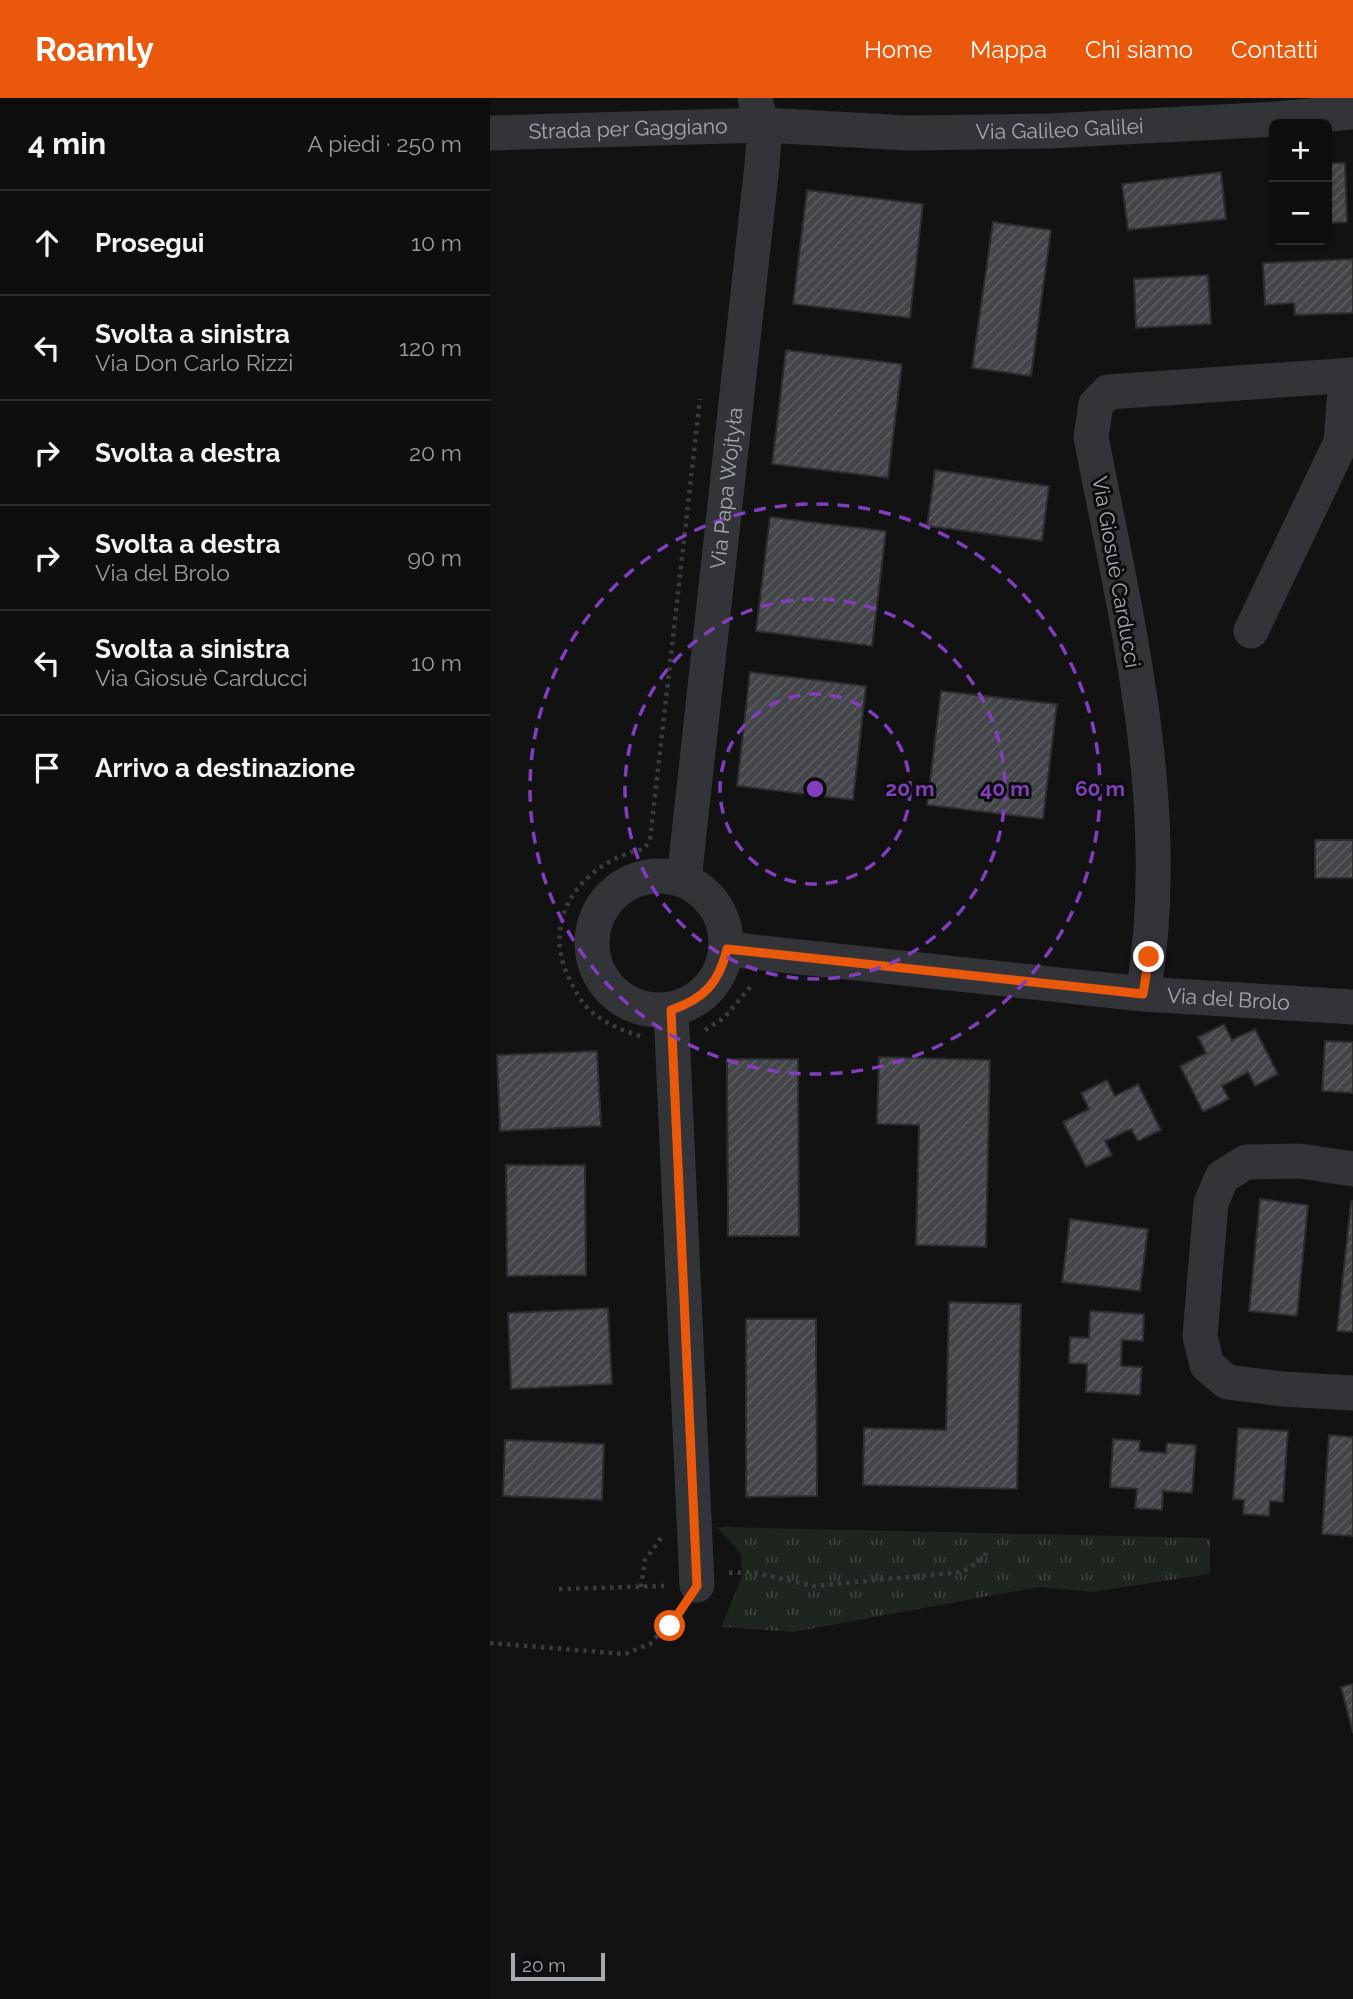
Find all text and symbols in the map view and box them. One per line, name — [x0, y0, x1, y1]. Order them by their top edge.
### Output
text: Roamly — [35, 30, 154, 69]
text: Home — [864, 35, 932, 64]
text: Mappa — [970, 35, 1047, 64]
text: Chi siamo — [1085, 35, 1193, 64]
text: Contatti — [1231, 35, 1318, 64]
street label: Strada per Gaggiano — [528, 113, 728, 144]
street label: Via Galileo Galilei — [976, 113, 1144, 144]
map controls — [1269, 119, 1332, 245]
button: + — [1269, 119, 1332, 182]
text: 4 min — [28, 126, 106, 161]
text: A piedi · 250 m — [308, 130, 462, 157]
button: − — [1269, 182, 1332, 245]
icon: ahead — [28, 224, 66, 262]
text: Prosegui — [95, 228, 204, 258]
text: 10 m — [411, 229, 462, 256]
text: Svolta a sinistra — [95, 319, 290, 349]
icon: left — [28, 329, 66, 367]
text: 120 m — [399, 334, 462, 361]
text: Via Don Carlo Rizzi — [95, 349, 293, 376]
street label: Via Papa Wojtyła — [705, 406, 747, 571]
icon: right — [28, 434, 66, 472]
text: Svolta a destra — [95, 438, 281, 468]
text: 20 m — [409, 439, 462, 466]
street label: Via Giosuè Carducci — [1087, 474, 1146, 670]
text: Svolta a destra — [95, 529, 281, 559]
icon: right — [28, 539, 66, 577]
text: 90 m — [407, 544, 462, 571]
text: Via del Brolo — [95, 559, 230, 586]
text: Svolta a sinistra — [95, 634, 290, 664]
icon: left — [28, 644, 66, 682]
text: 10 m — [411, 649, 462, 676]
text: Via Giosuè Carducci — [95, 664, 308, 691]
icon: arrive — [28, 749, 66, 787]
text: Arrivo a destinazione — [95, 753, 355, 783]
text: 20 m — [885, 776, 935, 801]
text: 40 m — [980, 776, 1030, 801]
text: 60 m — [1075, 776, 1125, 801]
centre of rings — [803, 777, 827, 801]
route end — [1133, 941, 1164, 972]
street label: Via del Brolo — [1166, 983, 1291, 1015]
route start — [654, 1610, 685, 1641]
scale bar — [511, 1950, 606, 1982]
text: 20 m — [522, 1954, 566, 1976]

